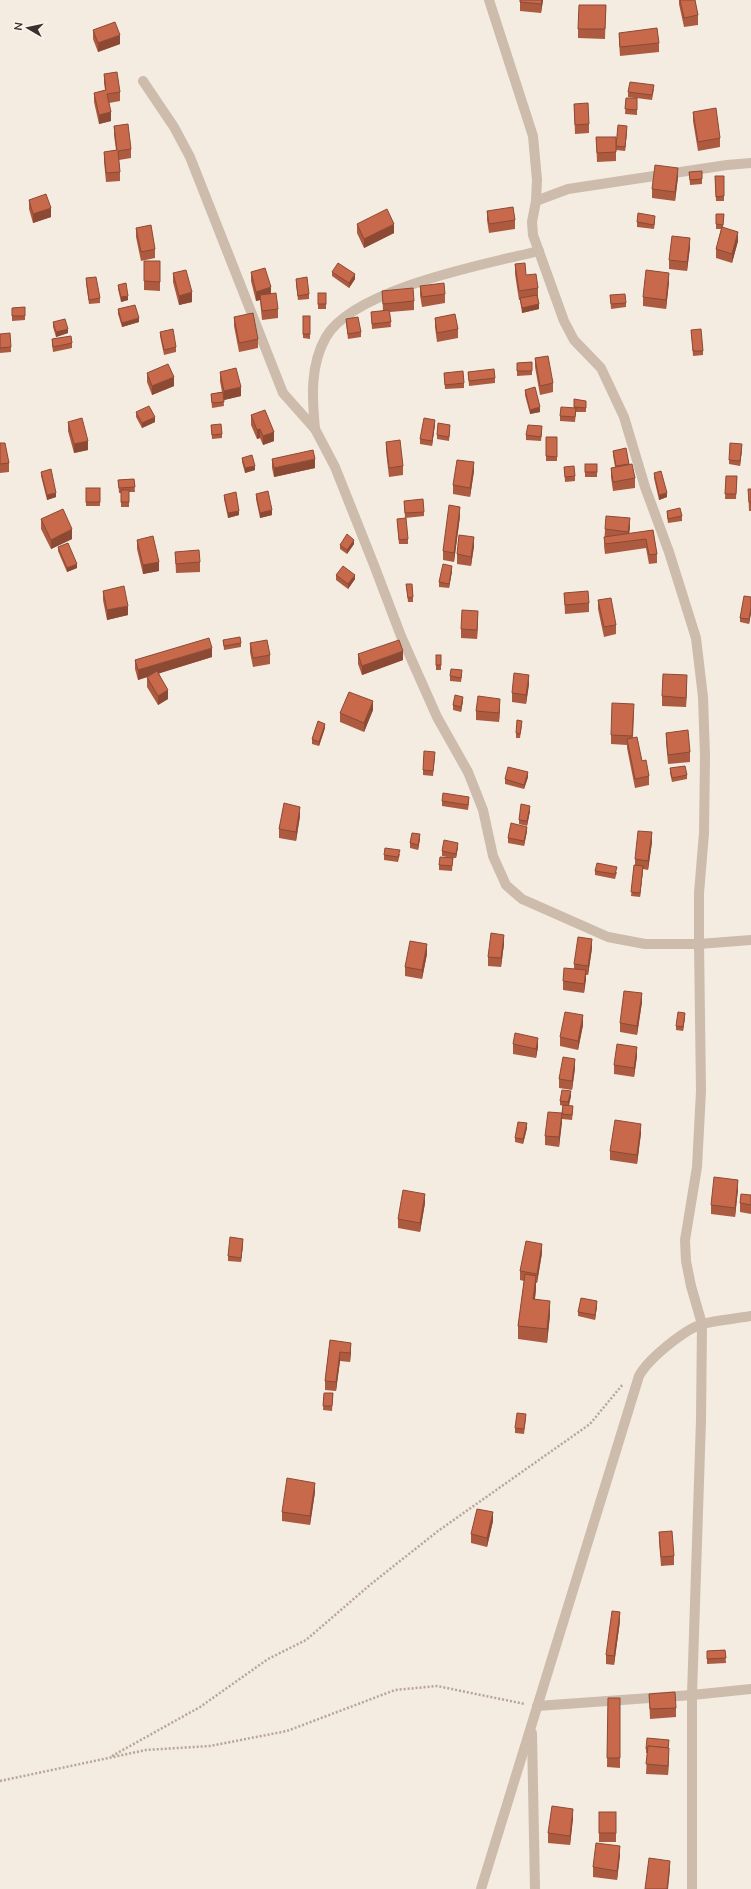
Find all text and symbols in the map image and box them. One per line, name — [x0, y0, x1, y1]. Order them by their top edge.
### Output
north arrow — [8, 8, 48, 48]
text: N — [11, 21, 27, 32]

